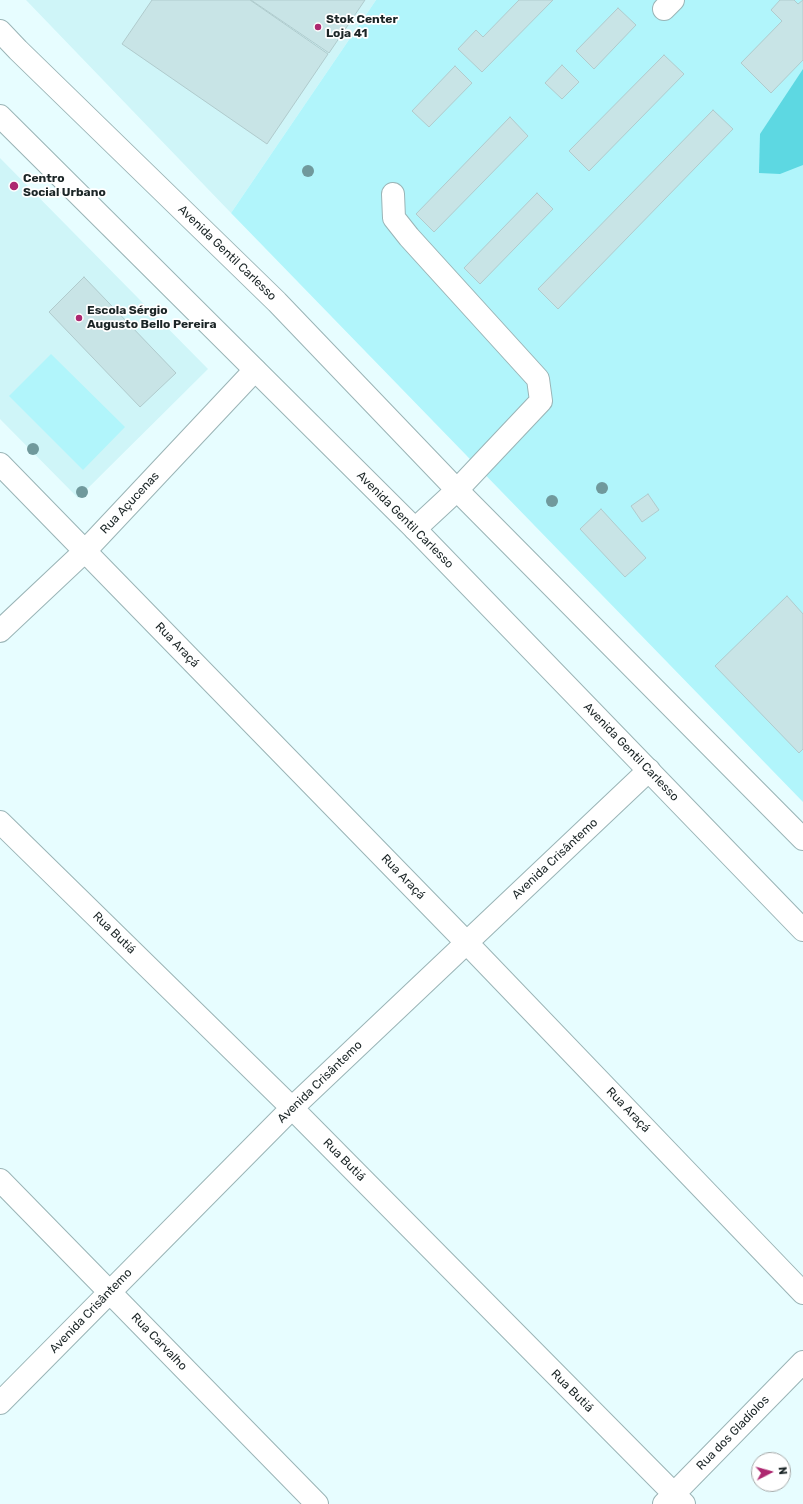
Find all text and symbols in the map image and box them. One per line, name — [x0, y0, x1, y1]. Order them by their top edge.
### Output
place label: Stok Center Loja 41 — [326, 13, 398, 41]
marker: Stok Center Loja 41 — [313, 22, 323, 32]
place label: Centro Social Urbano — [23, 172, 106, 200]
marker: Centro Social Urbano — [8, 180, 20, 192]
street label: Avenida Gentil Carlesso — [175, 202, 279, 304]
place label: Escola Sérgio Augusto Bello Pereira — [87, 304, 216, 332]
marker: Escola Sérgio Augusto Bello Pereira — [74, 313, 84, 323]
street label: Rua Açucenas — [98, 469, 162, 537]
street label: Avenida Gentil Carlesso — [354, 469, 456, 571]
street label: Rua Araçá — [152, 619, 202, 671]
street label: Avenida Gentil Carlesso — [580, 700, 682, 804]
street label: Avenida Crisântemo — [509, 816, 601, 902]
street label: Rua Araçá — [378, 851, 428, 903]
street label: Rua Butiá — [90, 909, 138, 957]
street label: Avenida Crisântemo — [275, 1038, 365, 1126]
street label: Rua Araçá — [603, 1084, 653, 1136]
street label: Rua Butiá — [320, 1136, 368, 1184]
street label: Avenida Crisântemo — [47, 1266, 135, 1356]
street label: Rua Carvalho — [128, 1310, 190, 1374]
street label: Rua Butiá — [548, 1367, 596, 1415]
street label: Rua dos Gladíolos — [694, 1393, 772, 1473]
north arrow — [751, 1452, 791, 1492]
text: N — [776, 1466, 789, 1475]

